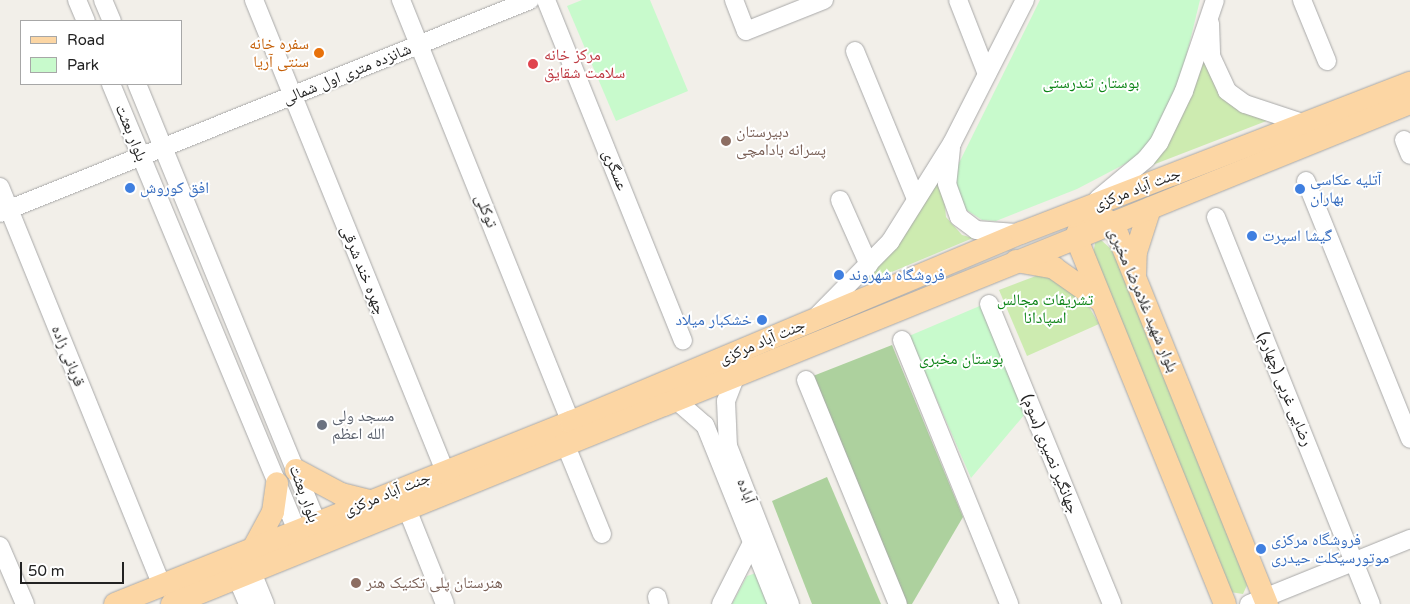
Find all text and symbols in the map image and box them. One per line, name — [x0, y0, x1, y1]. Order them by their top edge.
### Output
legend — [20, 20, 182, 85]
text: Road — [67, 31, 105, 49]
place label: سفره خانه سنتی آریا — [249, 34, 309, 72]
street label: شانزده متری اول شمالی — [280, 39, 414, 109]
place label: مرکز خانه سلامت شقایق — [544, 45, 625, 83]
marker: سفره خانه سنتی آریا — [313, 47, 325, 59]
text: Park — [67, 56, 99, 74]
marker: مرکز خانه سلامت شقایق — [526, 57, 540, 71]
park label: بوستان تندرستی — [1043, 73, 1139, 93]
street label: بلوار بعثت — [111, 102, 151, 164]
place label: دبیرستان پسرانه بادامچی — [736, 122, 826, 160]
marker: دبیرستان پسرانه بادامچی — [720, 135, 732, 147]
street label: عسگری — [598, 147, 632, 193]
street label: جنت آباد مرکزی — [1091, 164, 1183, 214]
place label: آتلیه عکاسی بهاران — [1310, 170, 1381, 208]
place label: افق کوروش — [140, 178, 209, 198]
marker: افق کوروش — [124, 182, 136, 194]
marker: آتلیه عکاسی بهاران — [1294, 183, 1306, 195]
street label: توکلی — [471, 191, 501, 231]
street label: چهره خند شرقی — [336, 222, 390, 318]
street label: بلوار شهید غلامرضا مخبری — [1104, 225, 1182, 375]
place label: گیشا اسپرت — [1262, 226, 1332, 246]
marker: گیشا اسپرت — [1246, 230, 1258, 242]
place label: فروشگاه شهروند — [849, 265, 945, 285]
marker: فروشگاه شهروند — [833, 269, 845, 281]
park label: تشریفات مجالس اسپادانا — [997, 290, 1093, 328]
place label: خشکبار میلاد — [675, 310, 752, 330]
marker: خشکبار میلاد — [756, 314, 768, 326]
street label: جنت آباد مرکزی — [716, 315, 808, 369]
street label: قربانی زاده — [47, 323, 89, 389]
street label: رضایی غربی (چهارم) — [1253, 329, 1317, 449]
park label: بوستان مخبری — [919, 349, 1003, 369]
street label: جهانگیر نصیری (سوم) — [1017, 391, 1083, 517]
place label: مسجد ولی الله اعظم — [332, 406, 394, 444]
marker: مسجد ولی الله اعظم — [316, 419, 328, 431]
street label: بلوار بعثت — [285, 463, 323, 525]
street label: جنت آباد مرکزی — [341, 468, 433, 520]
street label: آباده — [732, 476, 760, 506]
place label: فروشگاه مرکزی موتورسیکلت حيدری — [1271, 530, 1389, 568]
marker: فروشگاه مرکزی موتورسیکلت حيدری — [1255, 543, 1267, 555]
scale bar — [22, 552, 126, 584]
text: 50 m — [28, 562, 65, 580]
place label: هنرستان پلی تکنیک هنر — [366, 573, 503, 593]
marker: هنرستان پلی تکنیک هنر — [350, 577, 362, 589]

